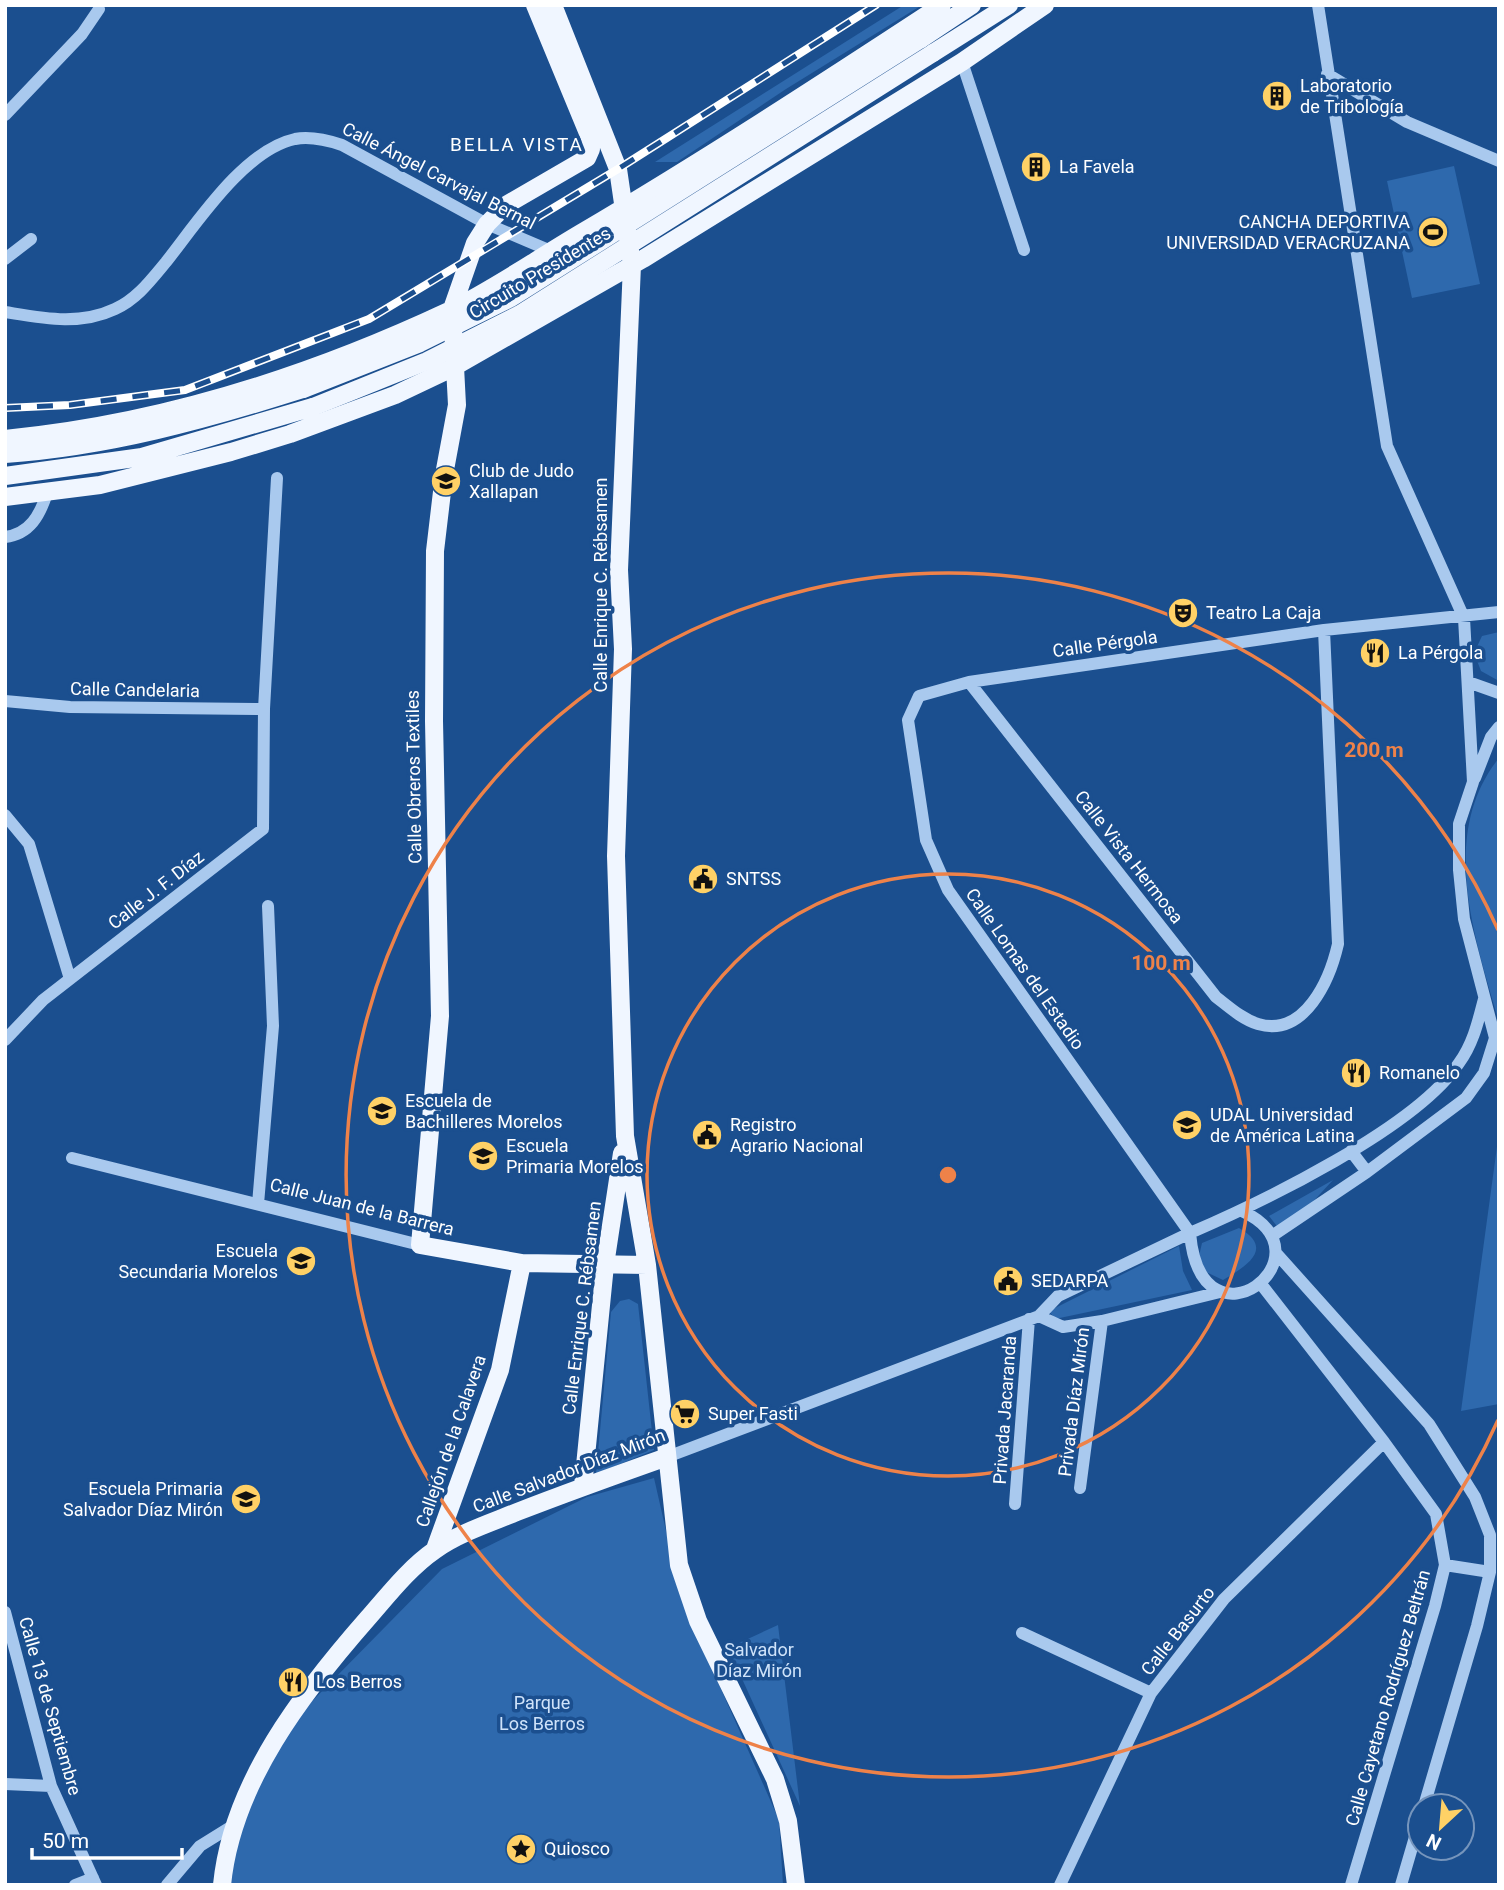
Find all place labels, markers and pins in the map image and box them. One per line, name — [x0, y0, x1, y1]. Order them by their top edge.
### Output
place label: Laboratorio de Tribología — [1300, 75, 1404, 117]
building icon: Laboratorio de Tribología — [1260, 79, 1294, 113]
building icon: La Favela — [1019, 150, 1053, 184]
place label: La Favela — [1059, 156, 1135, 177]
place label: CANCHA DEPORTIVA UNIVERSIDAD VERACRUZANA — [1166, 211, 1410, 253]
sports icon: CANCHA DEPORTIVA UNIVERSIDAD VERACRUZANA — [1416, 215, 1450, 249]
place label: Club de Judo Xallapan — [469, 460, 574, 502]
school or university icon: Club de Judo Xallapan — [429, 464, 463, 498]
theatre icon: Teatro La Caja — [1166, 596, 1200, 630]
place label: Teatro La Caja — [1206, 602, 1321, 623]
restaurant icon: La Pérgola — [1358, 636, 1392, 670]
place label: La Pérgola — [1398, 642, 1483, 663]
public building icon: SNTSS — [686, 862, 720, 896]
place label: SNTSS — [726, 868, 782, 889]
restaurant icon: Romanelo — [1339, 1056, 1373, 1090]
place label: Romanelo — [1379, 1062, 1460, 1083]
place label: Escuela de Bachilleres Morelos — [405, 1090, 563, 1132]
school or university icon: Escuela de Bachilleres Morelos — [365, 1094, 399, 1128]
place label: UDAL Universidad de América Latina — [1210, 1104, 1355, 1146]
school or university icon: UDAL Universidad de América Latina — [1170, 1108, 1204, 1142]
place label: Registro Agrario Nacional — [730, 1114, 863, 1156]
public building icon: Registro Agrario Nacional — [690, 1118, 724, 1152]
place label: Escuela Primaria Morelos — [506, 1135, 644, 1177]
school or university icon: Escuela Primaria Morelos — [466, 1139, 500, 1173]
centre of rings — [936, 1163, 960, 1187]
place label: Escuela Secundaria Morelos — [118, 1240, 278, 1282]
school or university icon: Escuela Secundaria Morelos — [284, 1244, 318, 1278]
public building icon: SEDARPA — [991, 1264, 1025, 1298]
place label: SEDARPA — [1031, 1270, 1109, 1291]
supermarket icon: Super Fasti — [668, 1397, 702, 1431]
place label: Super Fasti — [708, 1403, 798, 1424]
place label: Escuela Primaria Salvador Díaz Mirón — [63, 1478, 223, 1520]
school or university icon: Escuela Primaria Salvador Díaz Mirón — [229, 1482, 263, 1516]
restaurant icon: Los Berros — [276, 1665, 310, 1699]
place label: Los Berros — [316, 1671, 402, 1692]
place icon: Quiosco — [504, 1832, 538, 1866]
place label: Quiosco — [544, 1838, 610, 1859]

